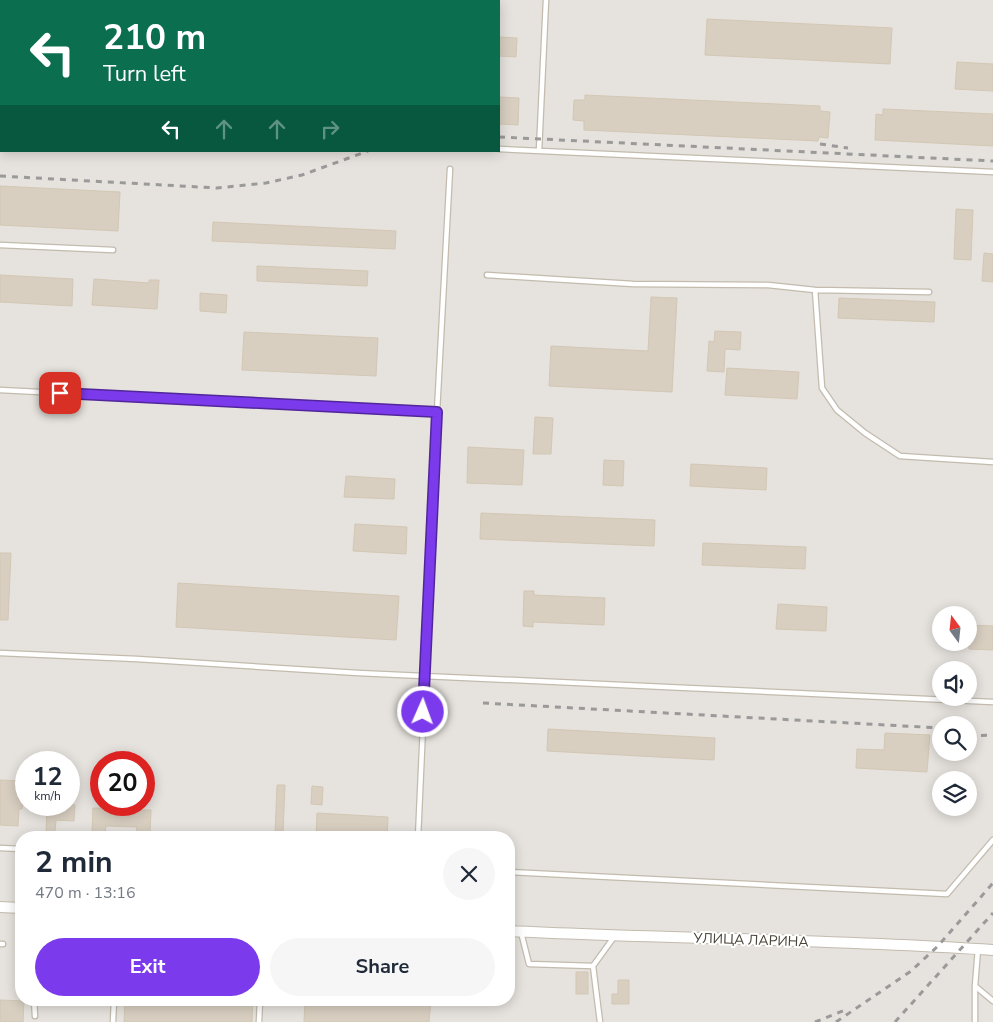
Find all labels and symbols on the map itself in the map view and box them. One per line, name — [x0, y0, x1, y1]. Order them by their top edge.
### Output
pin — [39, 372, 81, 414]
north arrow — [932, 606, 978, 651]
position arrow — [396, 685, 448, 737]
speed limit sign: 20 — [90, 751, 155, 816]
street label: УЛИЦА ЛАРИНА — [692, 928, 809, 952]

